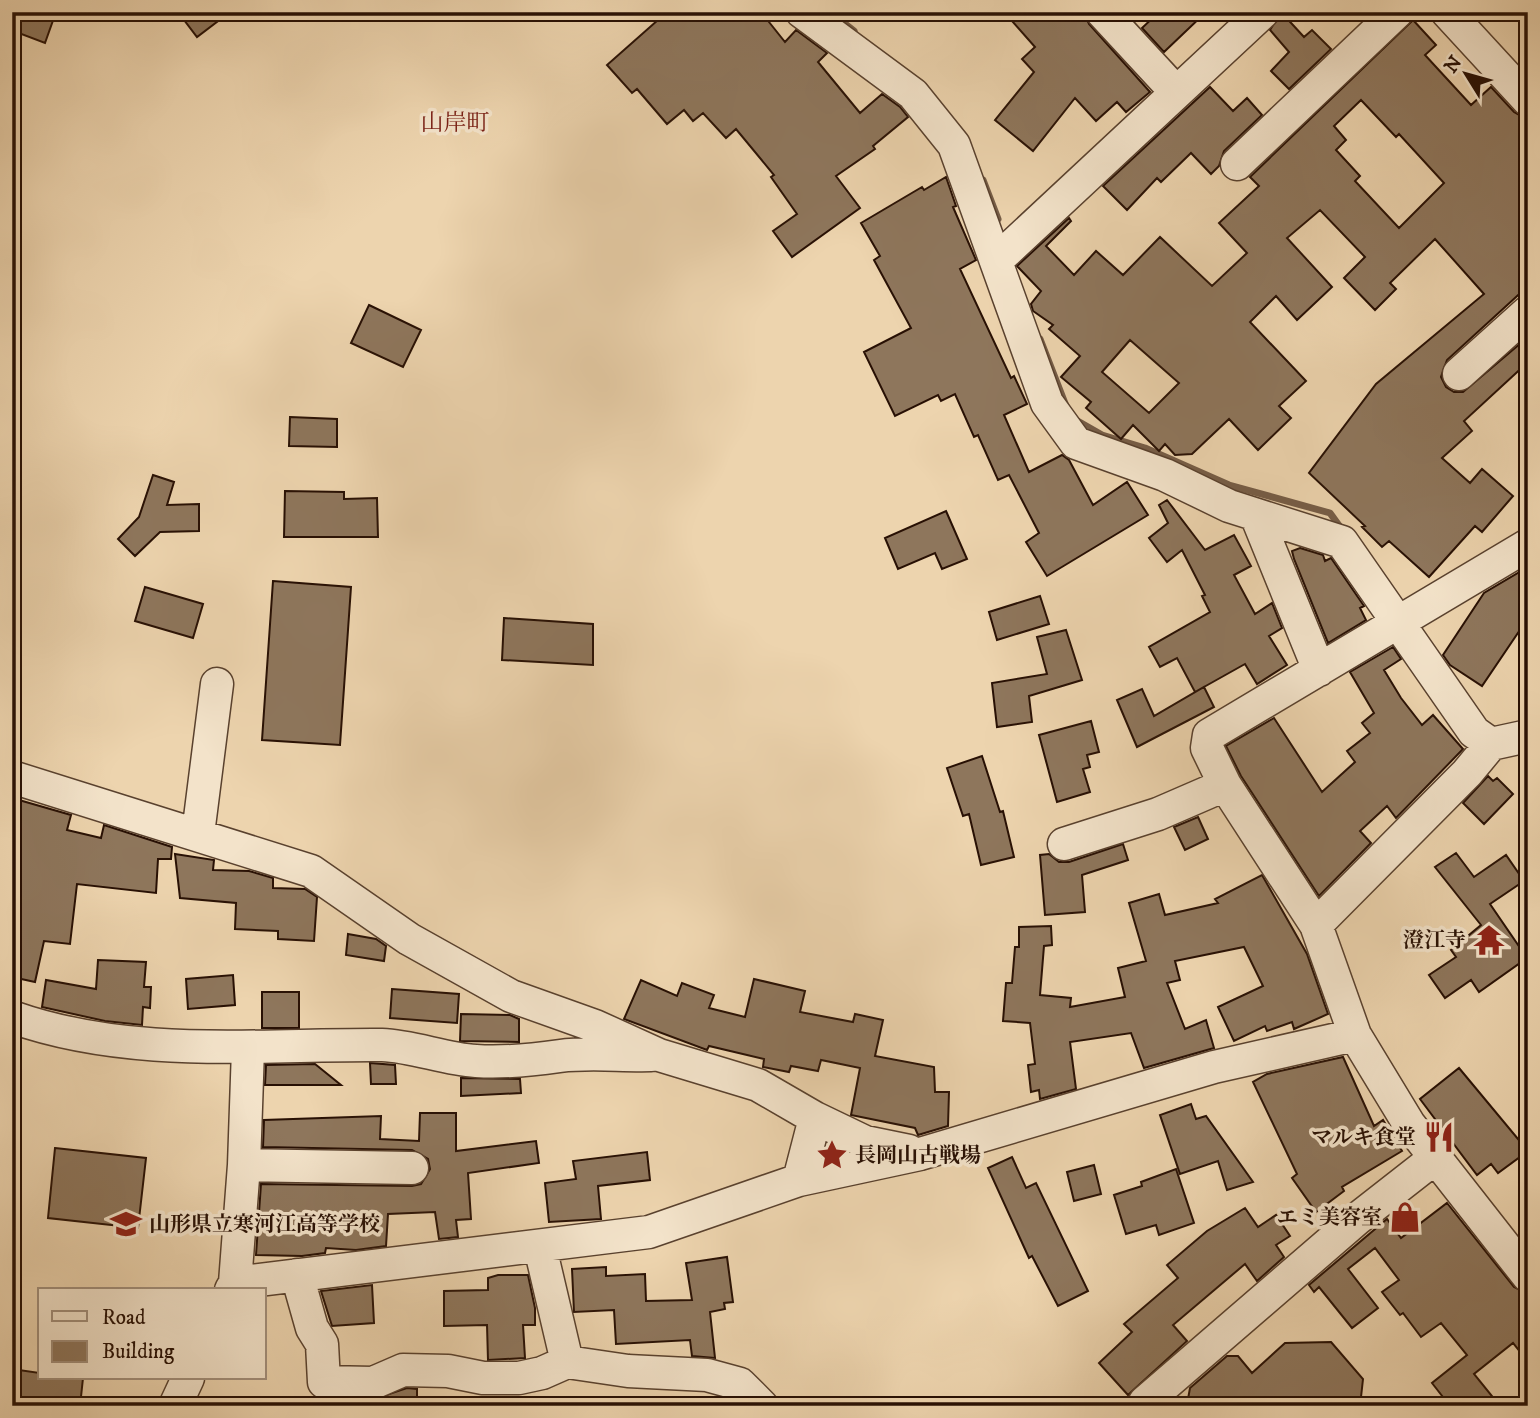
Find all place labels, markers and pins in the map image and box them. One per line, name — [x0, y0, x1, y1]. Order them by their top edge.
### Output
temple icon: 澄江寺 — [1472, 923, 1506, 957]
place label: 澄江寺 — [1403, 928, 1466, 954]
restaurant icon: マルキ食堂 — [1422, 1120, 1456, 1154]
place label: マルキ食堂 — [1311, 1125, 1416, 1151]
place icon: 長岡山古戦場 — [815, 1138, 849, 1172]
place label: 長岡山古戦場 — [855, 1143, 981, 1169]
shop icon: エミ美容室 — [1388, 1200, 1422, 1234]
place label: エミ美容室 — [1277, 1205, 1382, 1231]
school or university icon: 山形県立寒河江高等学校 — [109, 1207, 143, 1241]
place label: 山形県立寒河江高等学校 — [149, 1212, 380, 1238]

